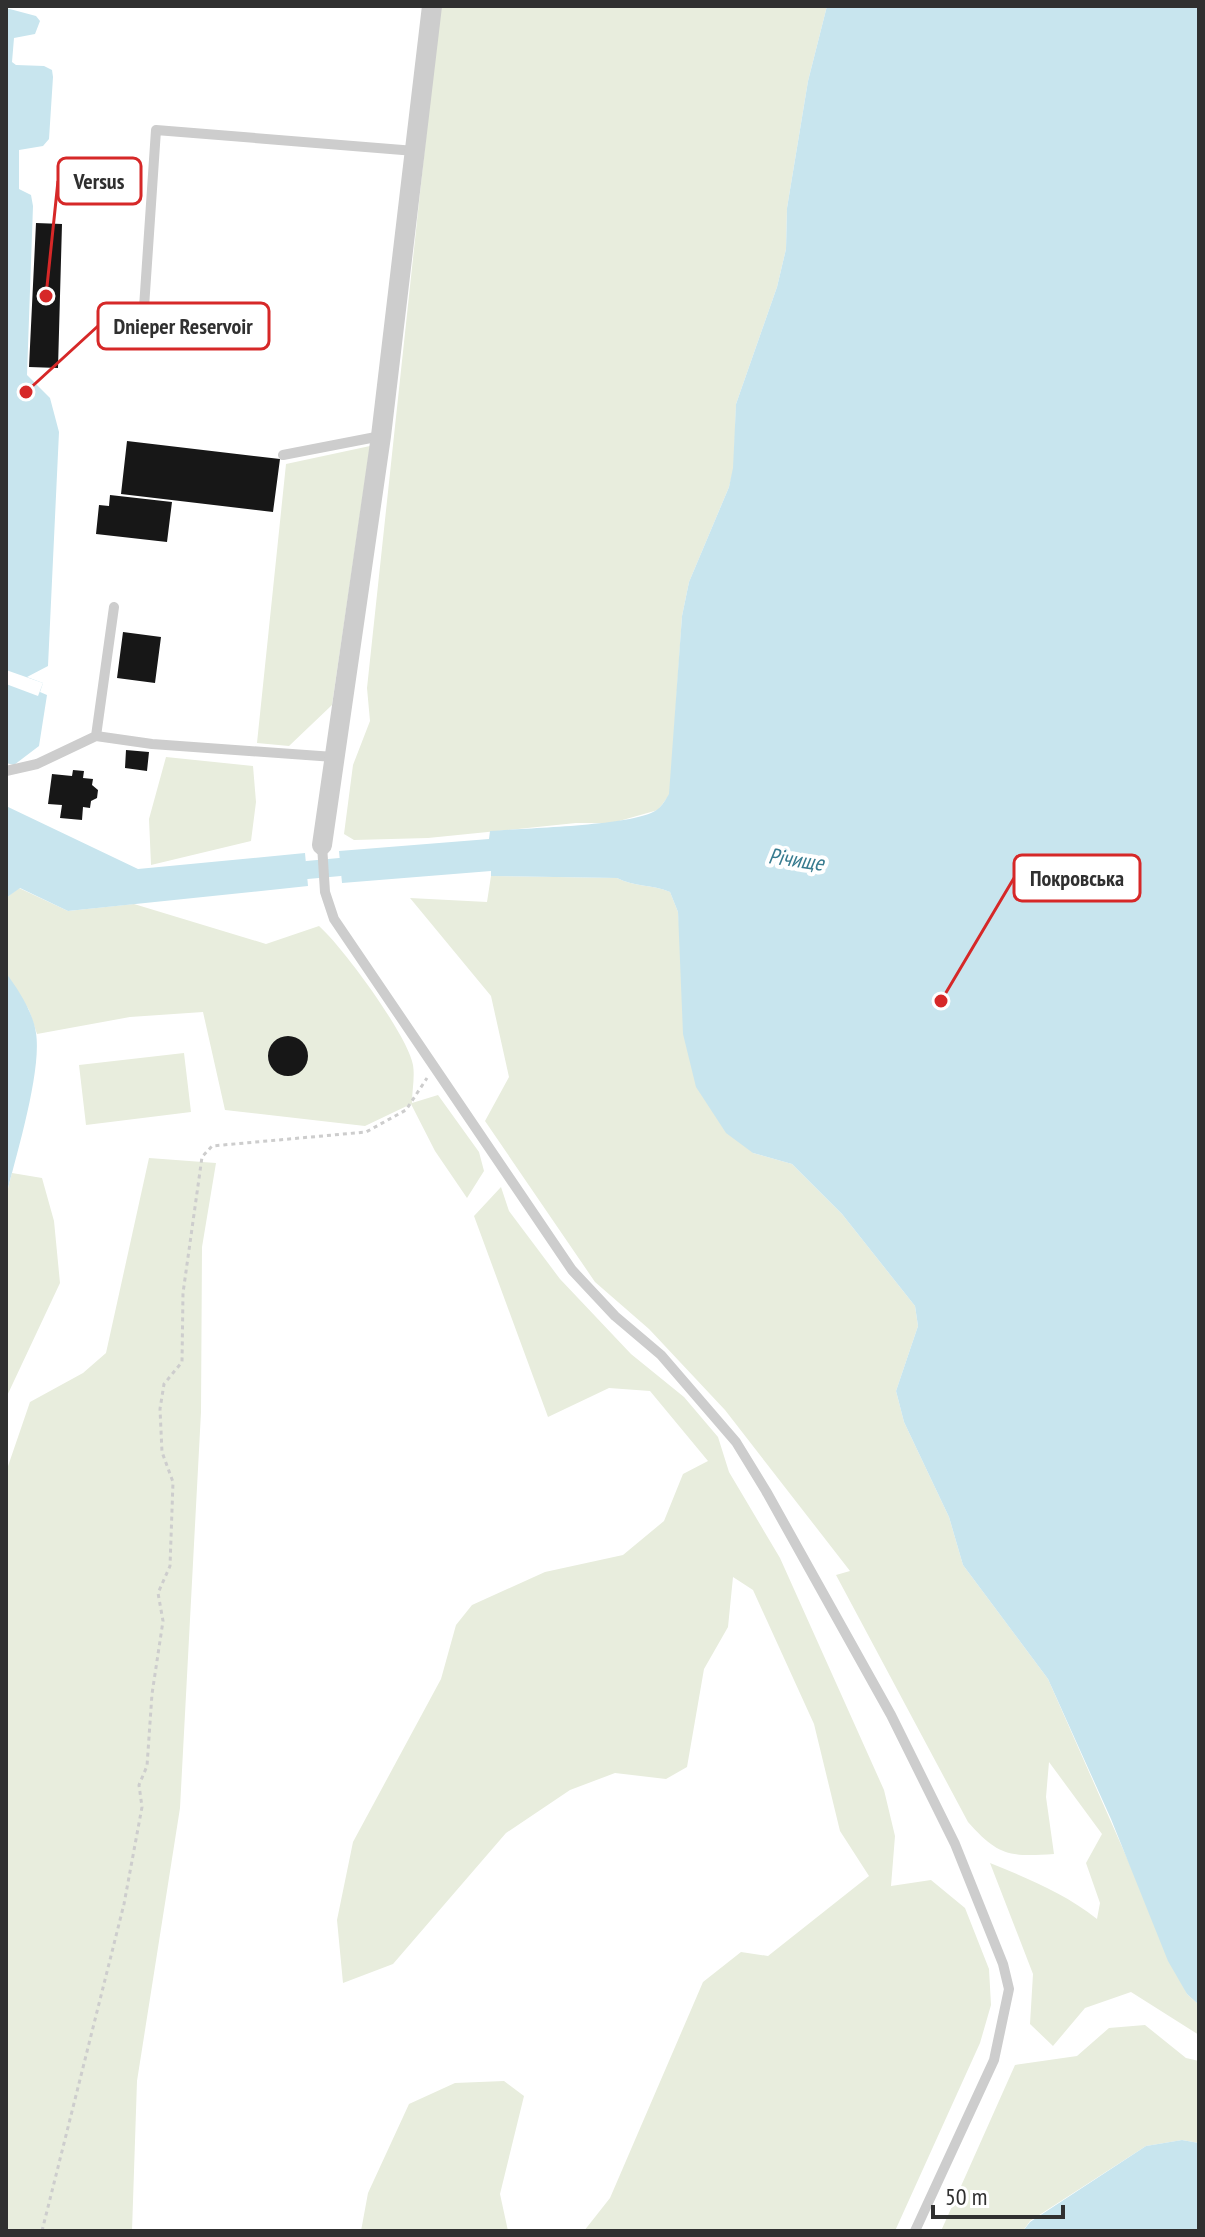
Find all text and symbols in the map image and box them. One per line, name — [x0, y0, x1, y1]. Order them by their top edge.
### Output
callout: Versus — [58, 158, 141, 204]
text: Versus — [73, 167, 125, 195]
callout: Dnieper Reservoir — [98, 303, 269, 349]
text: Dnieper Reservoir — [113, 312, 253, 340]
water label: Річище — [767, 841, 827, 877]
callout: Покровська — [1014, 855, 1140, 901]
text: Покровська — [1030, 864, 1124, 892]
scale bar — [933, 2169, 1063, 2219]
text: 50 m — [945, 2181, 987, 2212]

